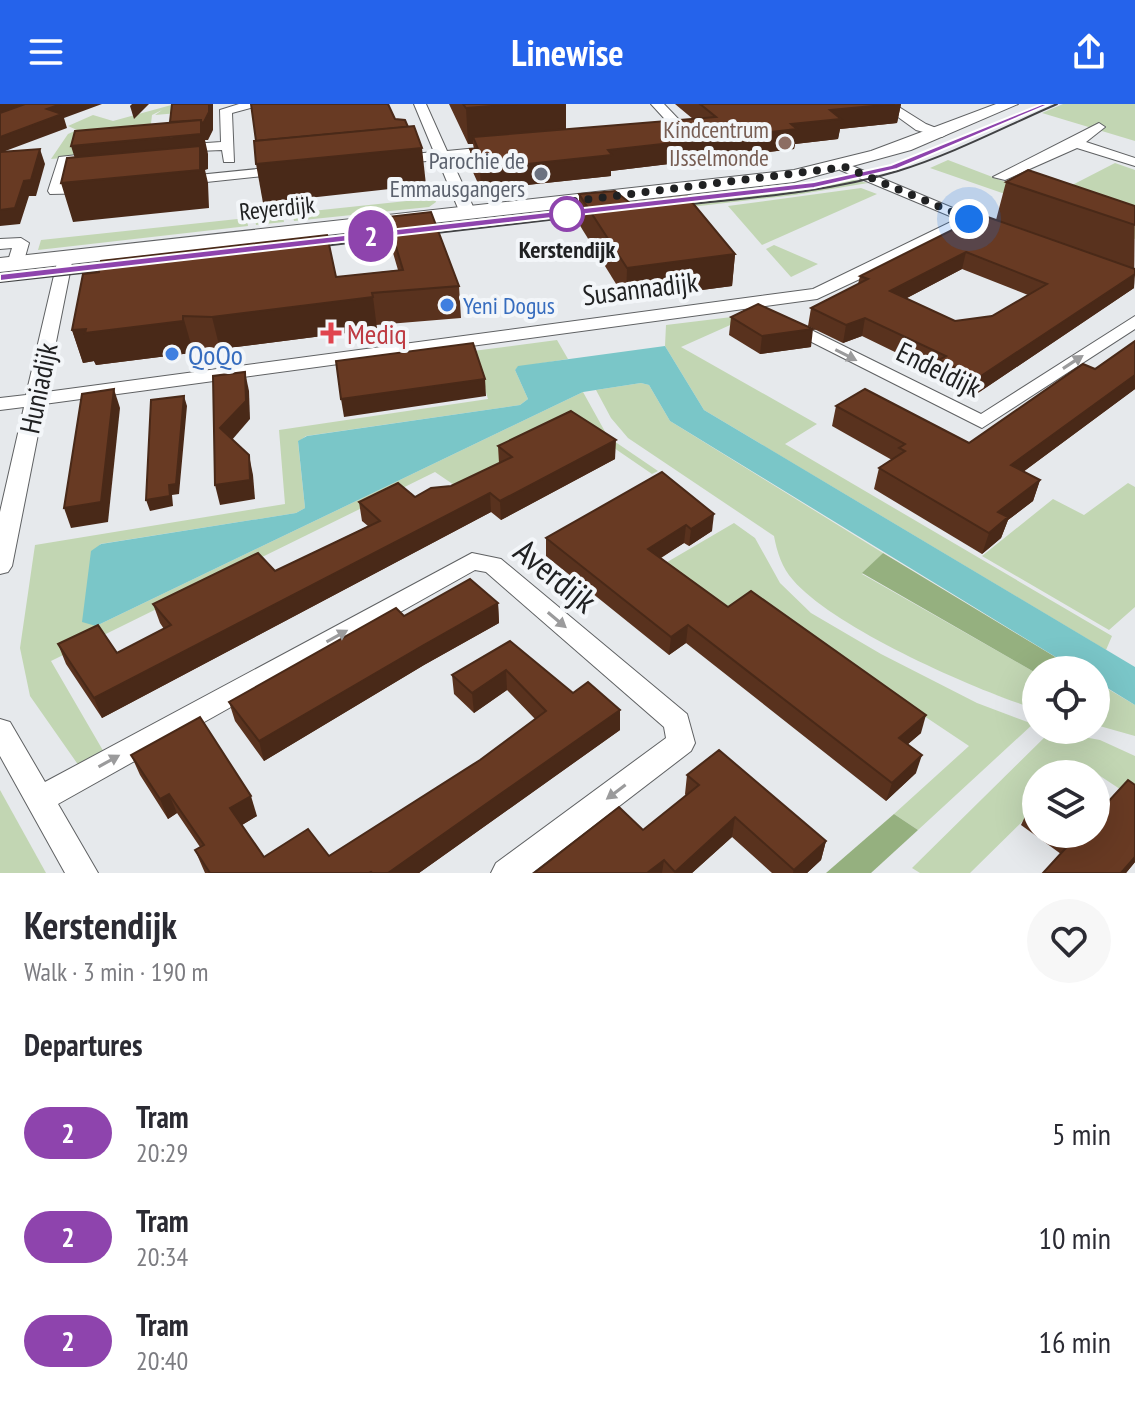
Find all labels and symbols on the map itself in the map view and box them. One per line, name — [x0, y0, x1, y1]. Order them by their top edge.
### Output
place label: Kindcentrum IJsselmonde — [663, 114, 769, 173]
marker: Kindcentrum IJsselmonde — [776, 134, 794, 152]
place label: Parochie de Emmausgangers — [390, 145, 525, 204]
marker: Parochie de Emmausgangers — [532, 165, 550, 183]
street label: Reyerdijk — [238, 189, 317, 227]
marker: Kerstendijk — [550, 197, 584, 231]
your location — [949, 199, 989, 239]
line badge: 2 — [345, 210, 397, 262]
place label: Kerstendijk — [519, 234, 615, 265]
street label: Susannadijk — [580, 263, 700, 313]
place label: Yeni Dogus — [463, 290, 555, 321]
marker: Yeni Dogus — [438, 296, 456, 314]
place label: Mediq — [347, 315, 407, 352]
marker: Mediq — [322, 324, 340, 342]
street label: Endeldijk — [891, 333, 987, 405]
place label: QoQo — [188, 336, 243, 373]
street label: Huniadijk — [10, 339, 66, 437]
marker: QoQo — [163, 345, 181, 363]
one-way arrow — [835, 348, 858, 361]
one-way arrow — [1062, 355, 1084, 370]
street label: Averdijk — [506, 528, 606, 622]
one-way arrow — [547, 611, 567, 628]
one-way arrow — [326, 629, 348, 643]
one-way arrow — [98, 754, 120, 768]
one-way arrow — [606, 783, 626, 799]

